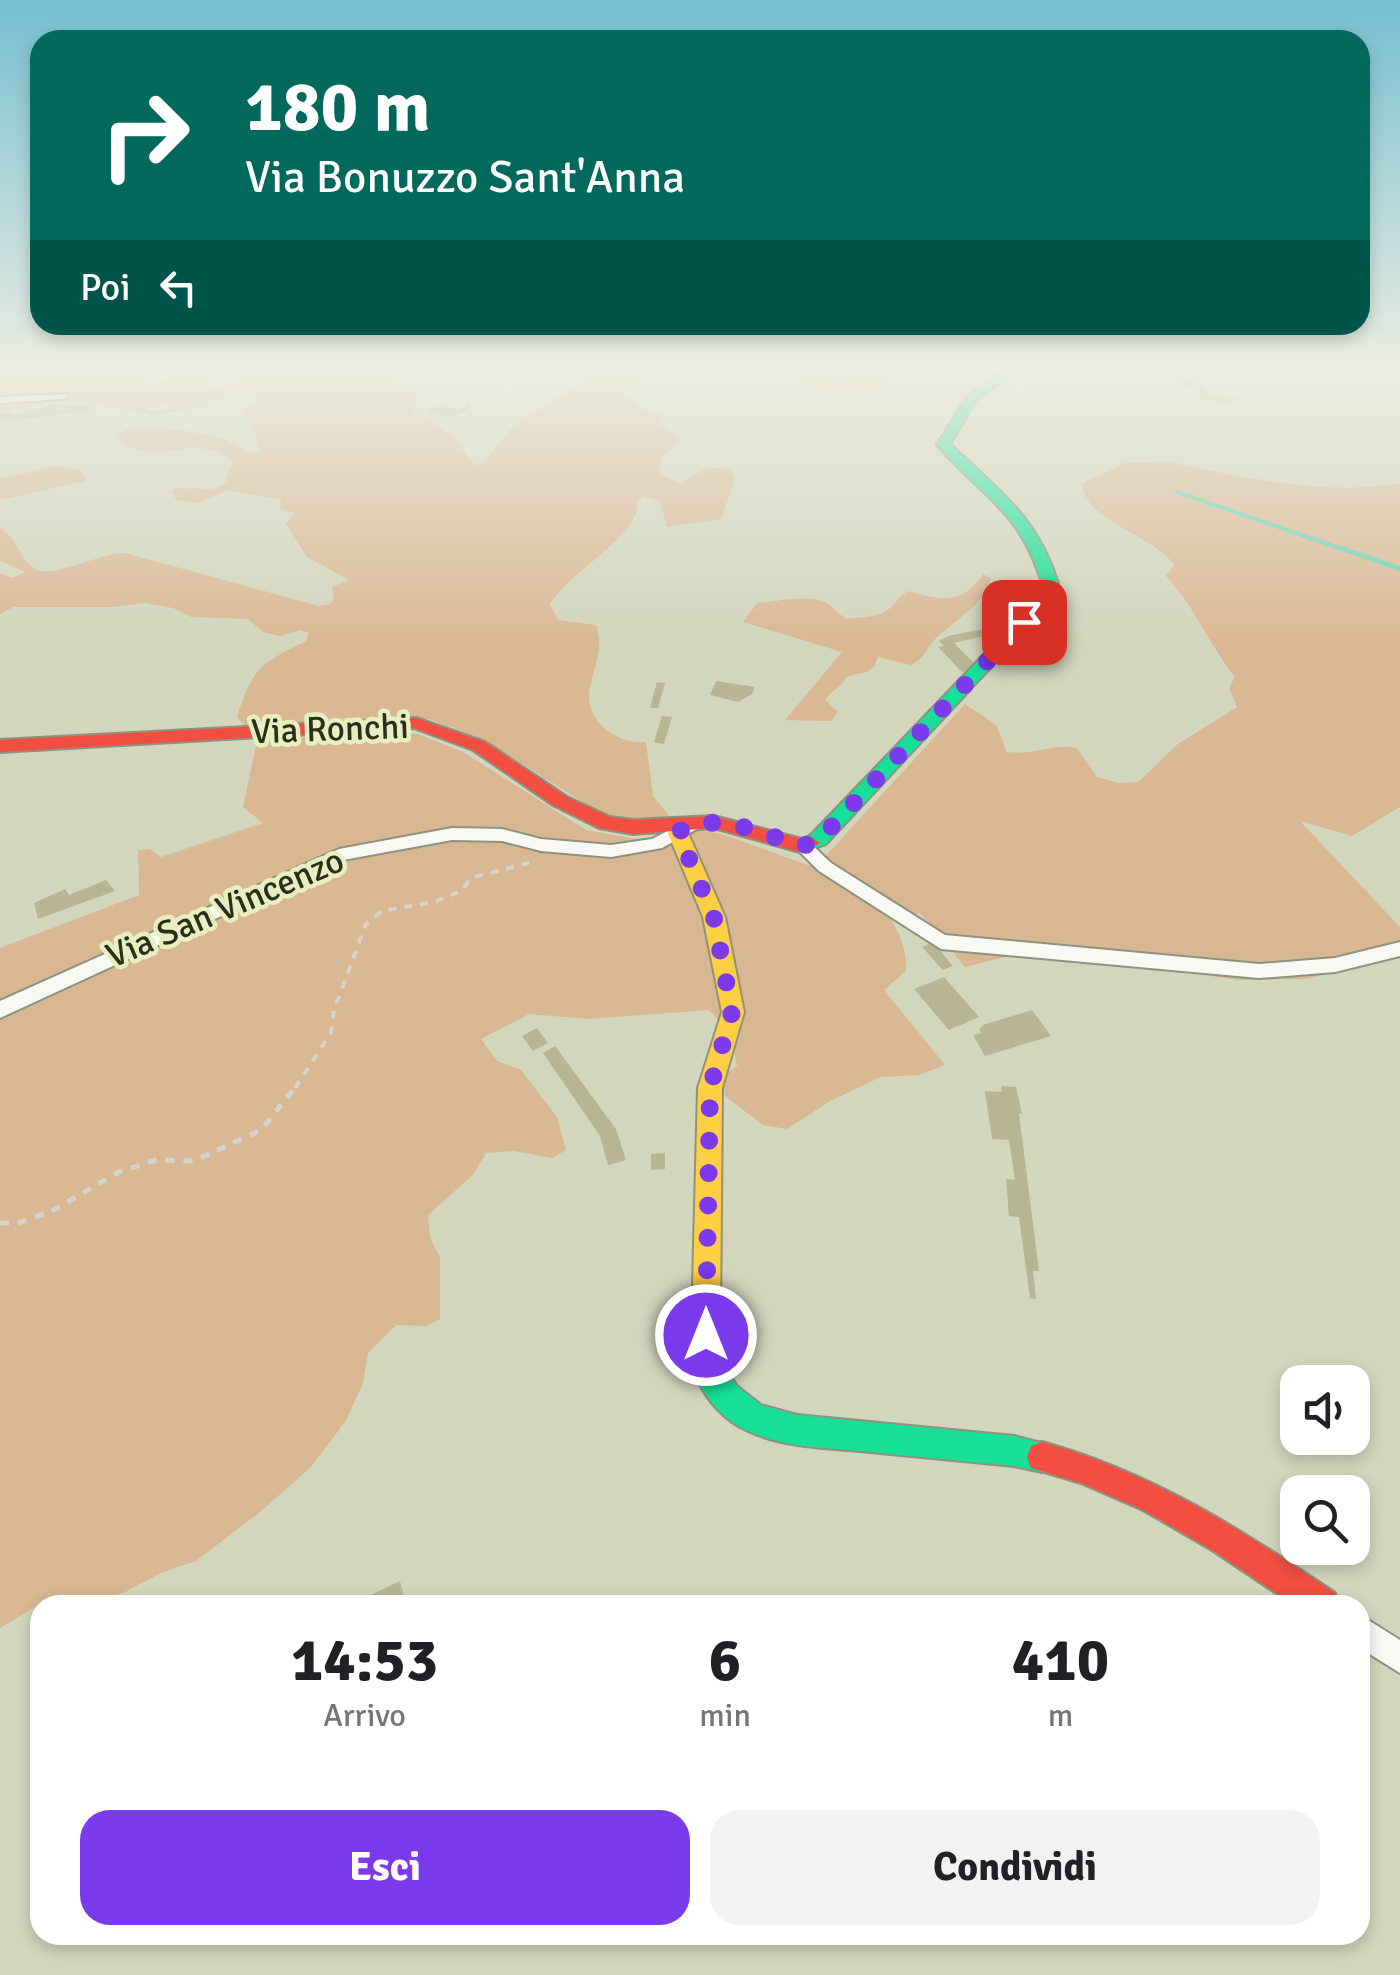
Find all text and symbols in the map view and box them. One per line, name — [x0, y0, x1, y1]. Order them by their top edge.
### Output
text: 180 m — [245, 64, 430, 150]
icon: right — [80, 70, 210, 200]
text: Via Bonuzzo Sant'Anna — [245, 150, 685, 205]
icon: left — [151, 260, 206, 315]
text: Poi — [80, 264, 131, 311]
pin — [982, 580, 1067, 665]
icon: arrive — [997, 595, 1052, 650]
street label: Via Ronchi — [250, 705, 410, 753]
street label: Via San Vincenzo — [100, 839, 350, 977]
position arrow — [654, 1283, 758, 1387]
map controls — [1280, 1365, 1370, 1565]
button: sound — [1280, 1365, 1370, 1455]
button: search — [1280, 1475, 1370, 1565]
text: 14:53 — [291, 1624, 438, 1698]
text: 6 — [709, 1624, 741, 1698]
text: 410 — [1012, 1624, 1109, 1698]
text: Arrivo — [323, 1696, 406, 1735]
text: min — [699, 1696, 751, 1735]
text: m — [1048, 1696, 1073, 1735]
button: Esci — [80, 1810, 690, 1925]
button: Condividi — [710, 1810, 1320, 1925]

